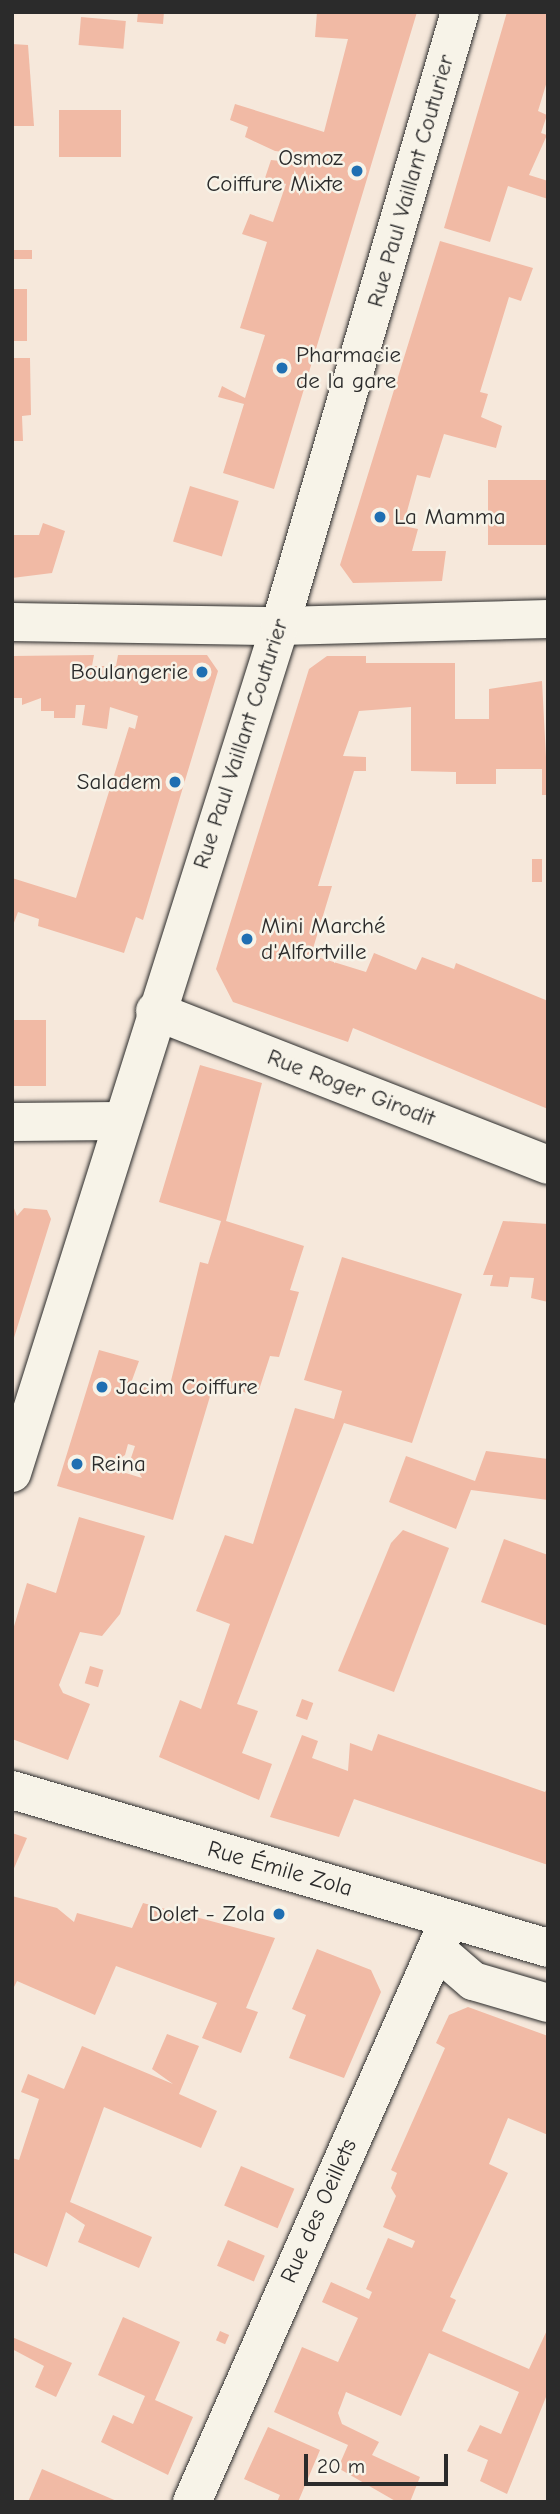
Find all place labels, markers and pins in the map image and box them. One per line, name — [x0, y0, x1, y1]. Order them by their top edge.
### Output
place label: Osmoz Coiffure Mixte — [206, 144, 343, 198]
marker: Osmoz Coiffure Mixte — [349, 163, 365, 179]
place label: Pharmacie de la gare — [296, 341, 401, 395]
marker: Pharmacie de la gare — [274, 360, 290, 376]
place label: La Mamma — [394, 503, 506, 531]
marker: La Mamma — [372, 509, 388, 525]
place label: Boulangerie — [71, 658, 188, 686]
marker: Boulangerie — [194, 664, 210, 680]
place label: Saladem — [77, 768, 161, 796]
marker: Saladem — [167, 774, 183, 790]
place label: Mini Marché d'Alfortville — [261, 912, 386, 966]
marker: Mini Marché d'Alfortville — [239, 931, 255, 947]
place label: Jacim Coiffure — [116, 1373, 258, 1401]
marker: Jacim Coiffure — [94, 1379, 110, 1395]
place label: Reina — [91, 1450, 146, 1478]
marker: Reina — [69, 1456, 85, 1472]
place label: Dolet - Zola — [148, 1900, 265, 1928]
marker: Dolet - Zola — [271, 1906, 287, 1922]

